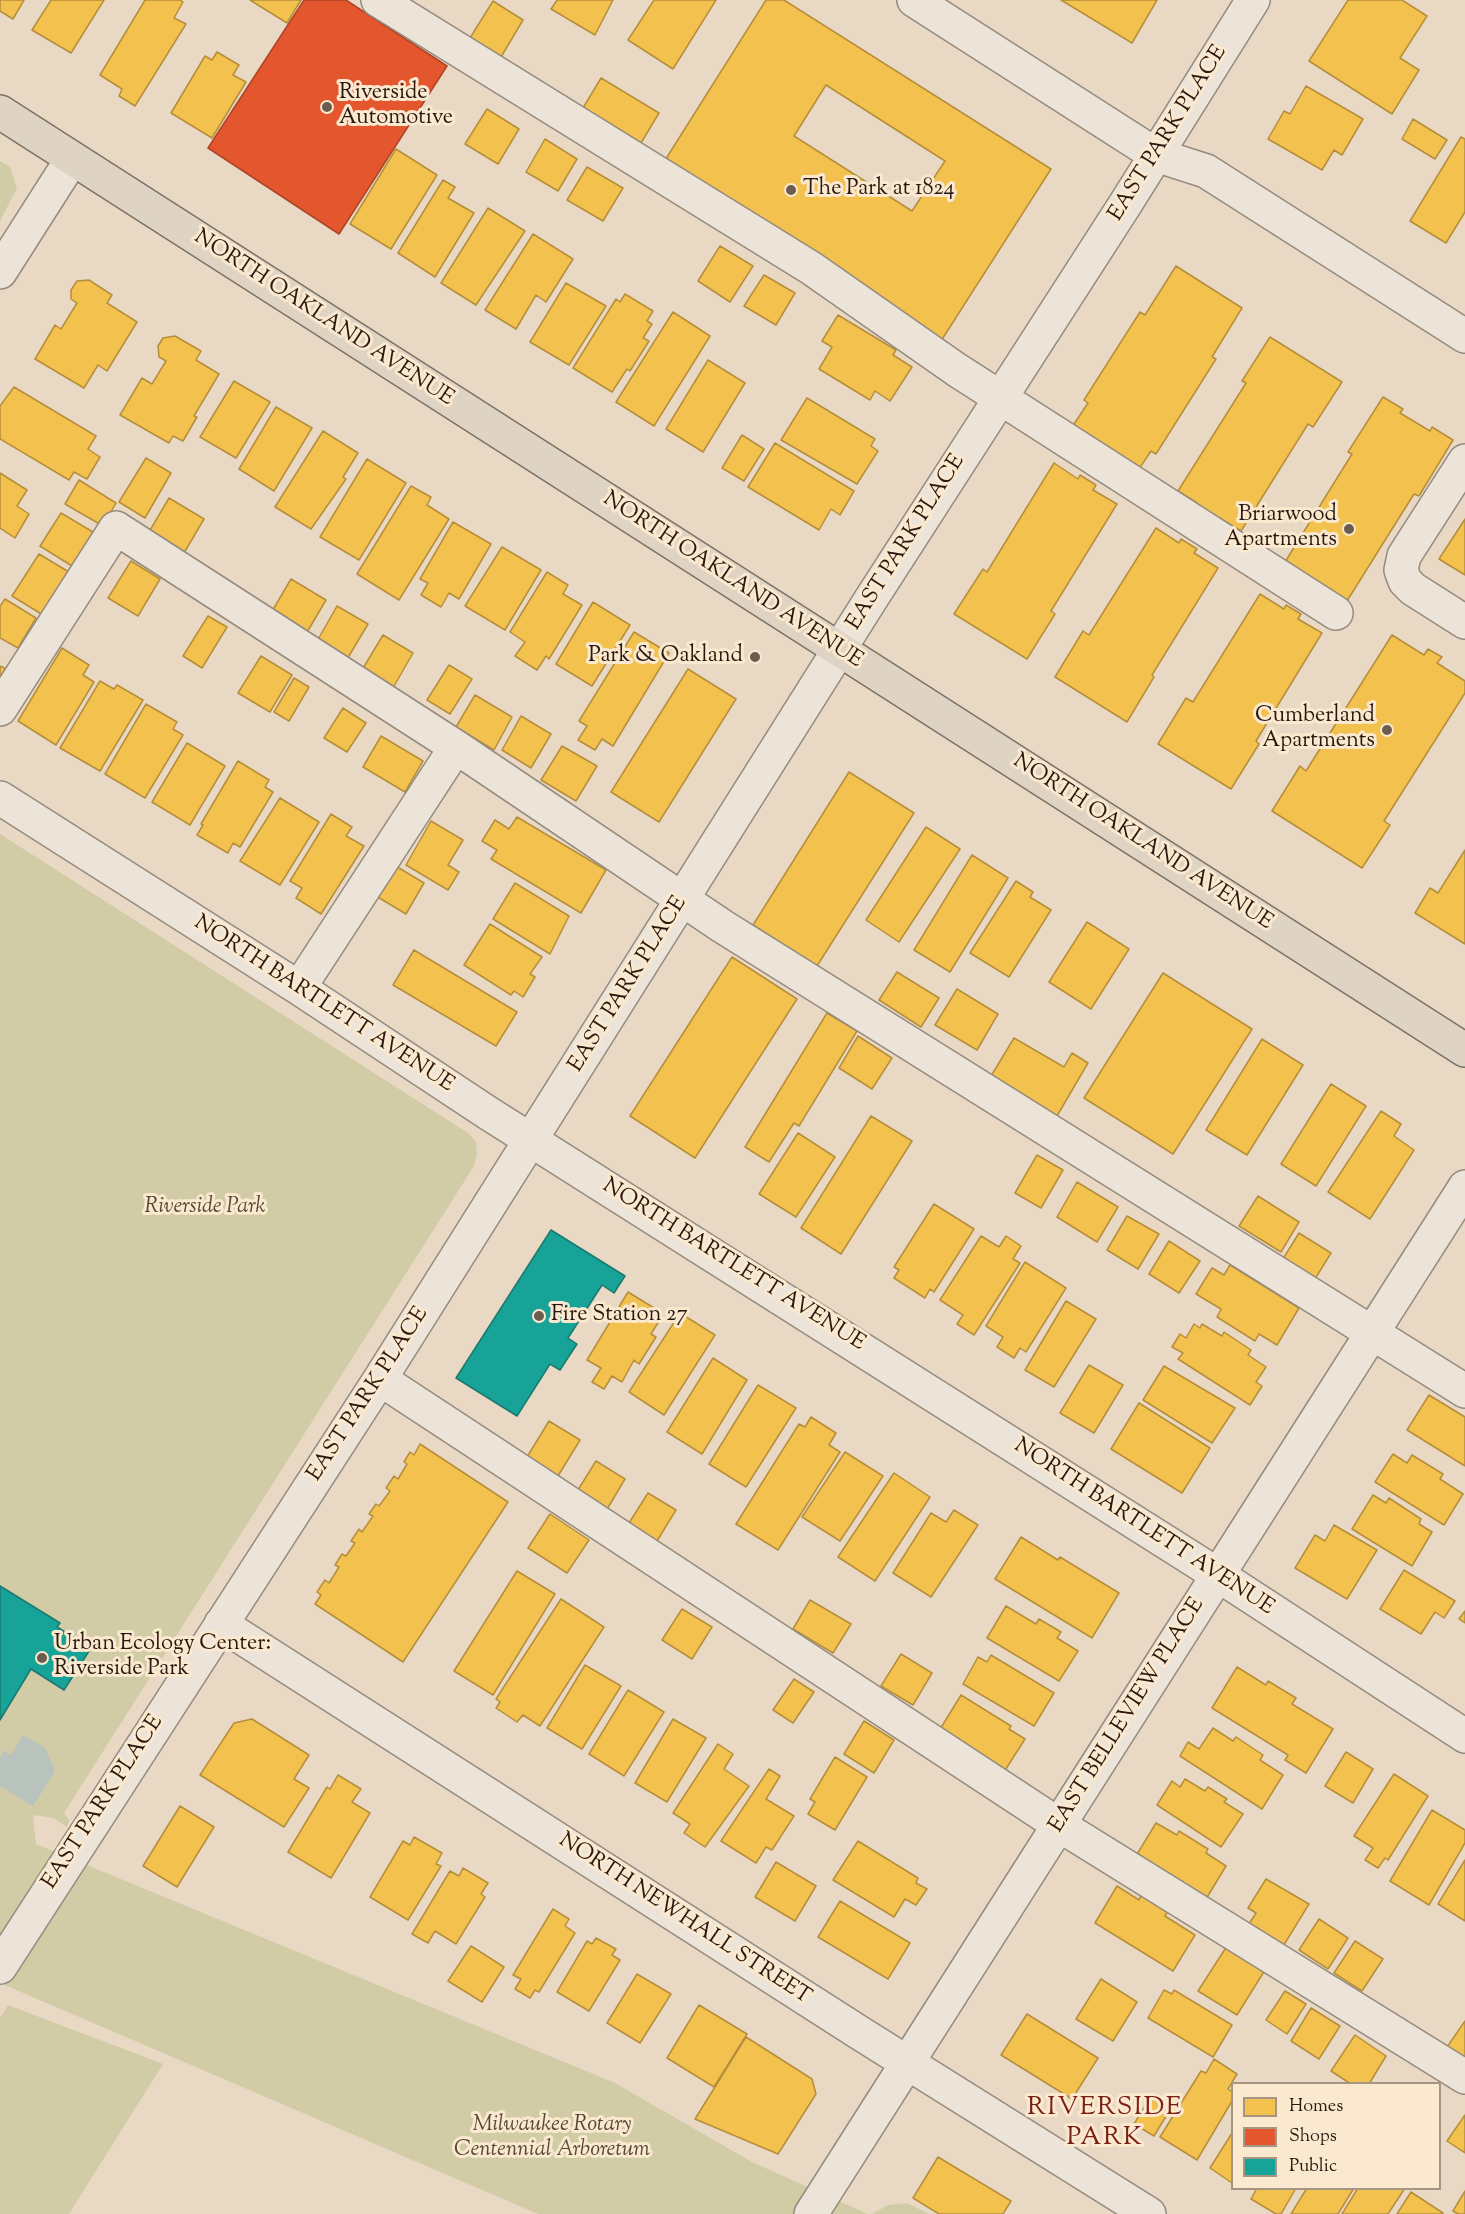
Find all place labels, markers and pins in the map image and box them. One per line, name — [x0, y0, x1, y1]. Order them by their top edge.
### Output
place label: Riverside Automotive — [339, 81, 453, 132]
marker: Riverside Automotive — [320, 100, 334, 114]
place label: The Park at 1824 — [803, 177, 955, 203]
marker: The Park at 1824 — [784, 183, 798, 197]
place label: Briarwood Apartments — [1224, 503, 1337, 554]
marker: Briarwood Apartments — [1342, 522, 1356, 536]
place label: Park & Oakland — [588, 644, 743, 670]
marker: Park & Oakland — [748, 650, 762, 664]
place label: Cumberland Apartments — [1255, 704, 1375, 756]
marker: Cumberland Apartments — [1380, 723, 1394, 737]
place label: Fire Station 27 — [551, 1303, 687, 1329]
marker: Fire Station 27 — [532, 1309, 546, 1323]
place label: Urban Ecology Center: Riverside Park — [54, 1632, 271, 1684]
marker: Urban Ecology Center: Riverside Park — [35, 1651, 49, 1665]

